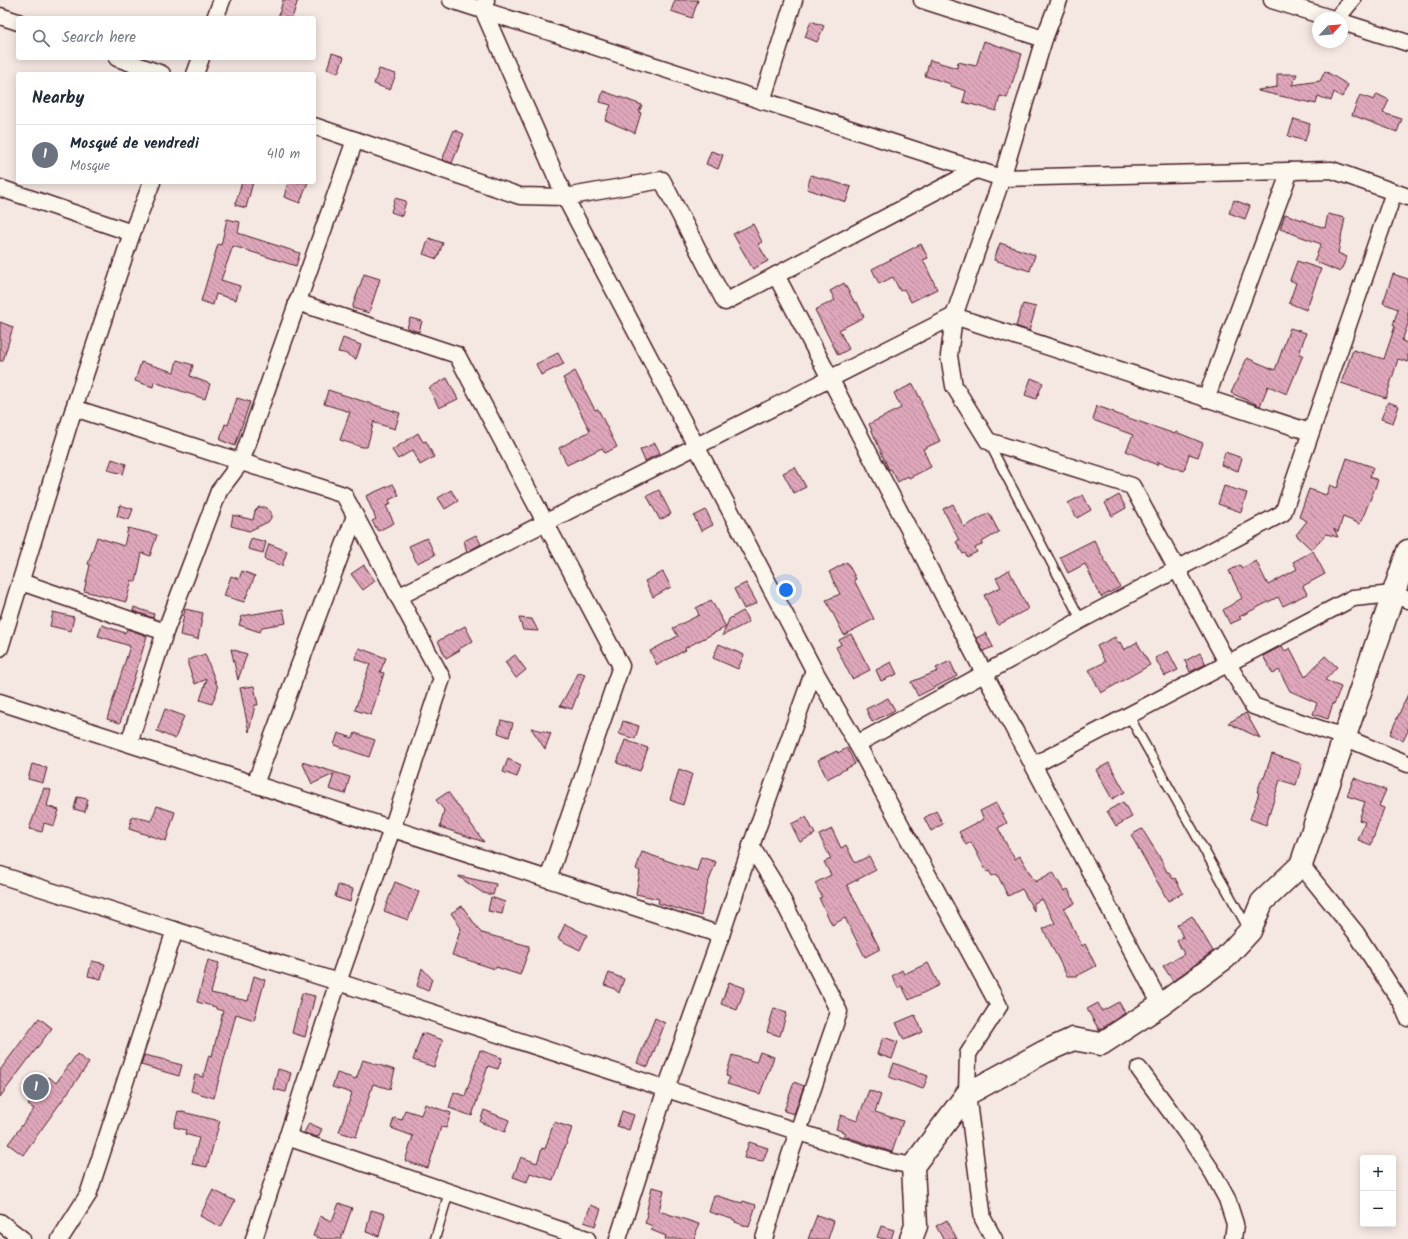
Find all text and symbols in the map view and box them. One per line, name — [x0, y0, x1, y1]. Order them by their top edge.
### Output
north arrow — [1312, 12, 1348, 48]
search box — [16, 16, 316, 60]
text: Search here — [62, 26, 136, 50]
icon: search — [30, 27, 52, 49]
text: Nearby — [32, 85, 84, 112]
text: Mosqué de vendredi — [70, 132, 199, 156]
text: 1 — [43, 144, 47, 165]
text: 410 m — [267, 144, 300, 165]
text: Mosque — [70, 156, 110, 177]
your location — [776, 580, 796, 600]
pin: 1 — [23, 1072, 49, 1102]
map controls — [1360, 1155, 1396, 1227]
button: + — [1360, 1155, 1396, 1191]
button: − — [1360, 1191, 1396, 1227]

